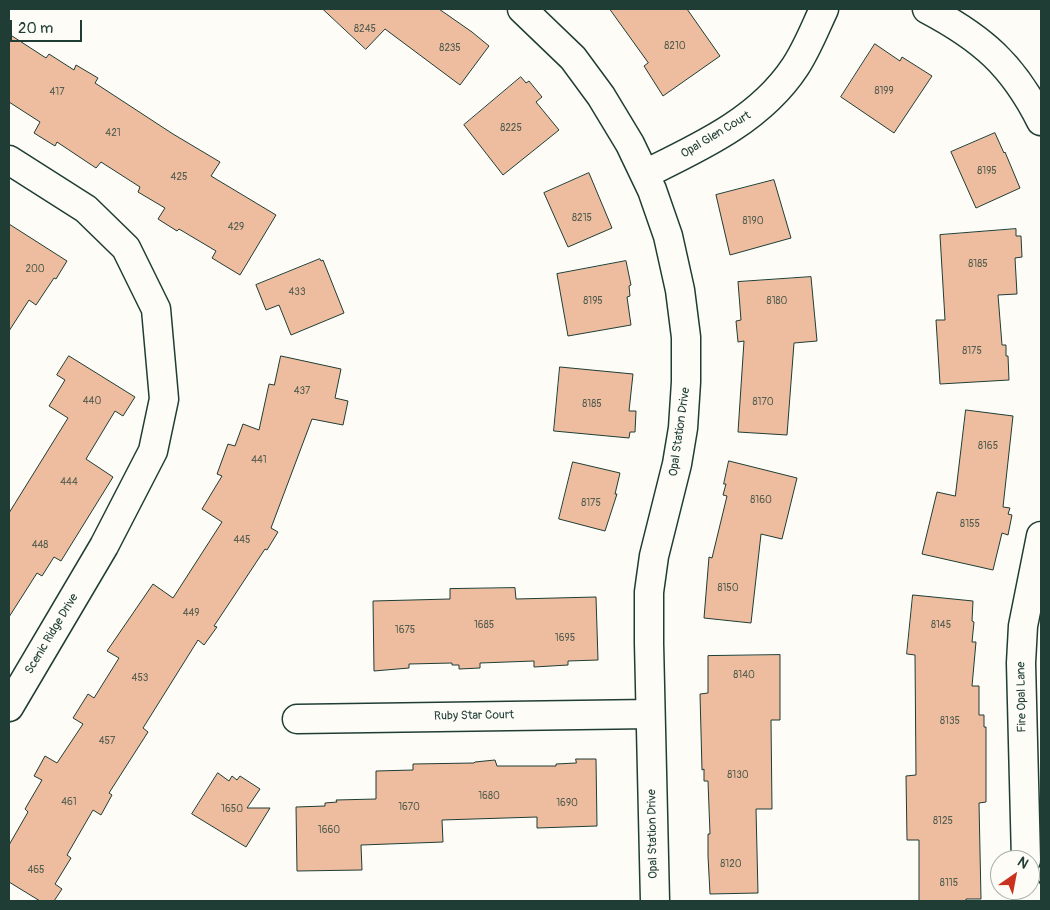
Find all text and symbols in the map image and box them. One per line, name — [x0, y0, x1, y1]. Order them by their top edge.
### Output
scale bar — [12, 10, 85, 42]
text: 20 m — [18, 19, 53, 38]
house number: 8245 — [354, 23, 376, 35]
house number: 8210 — [664, 40, 686, 52]
house number: 8235 — [439, 42, 461, 54]
house number: 8199 — [874, 85, 894, 97]
house number: 417 — [50, 86, 64, 98]
street label: Opal Glen Court — [678, 108, 754, 162]
house number: 8225 — [500, 122, 522, 134]
house number: 421 — [105, 127, 121, 139]
house number: 8195 — [977, 165, 997, 177]
house number: 425 — [171, 171, 187, 183]
house number: 8215 — [572, 212, 592, 224]
house number: 8190 — [743, 215, 763, 227]
house number: 429 — [228, 221, 244, 233]
house number: 8185 — [968, 258, 988, 270]
house number: 200 — [25, 263, 45, 275]
house number: 433 — [289, 286, 305, 298]
house number: 8195 — [583, 295, 603, 307]
house number: 8180 — [767, 295, 787, 307]
house number: 8175 — [962, 345, 982, 357]
house number: 437 — [294, 385, 310, 397]
street label: Opal Station Drive — [667, 387, 693, 477]
house number: 440 — [83, 395, 101, 407]
house number: 8170 — [752, 396, 774, 408]
house number: 8185 — [582, 398, 602, 410]
house number: 8165 — [978, 440, 998, 452]
house number: 441 — [251, 454, 267, 466]
house number: 444 — [60, 476, 78, 488]
house number: 8160 — [750, 494, 772, 506]
house number: 8175 — [581, 497, 601, 509]
house number: 8155 — [960, 518, 980, 530]
house number: 445 — [233, 534, 251, 546]
house number: 448 — [32, 539, 48, 551]
house number: 8150 — [717, 582, 739, 594]
street label: Scenic Ridge Drive — [22, 591, 82, 677]
house number: 449 — [183, 607, 199, 619]
house number: 1685 — [474, 619, 494, 631]
house number: 8145 — [931, 619, 951, 631]
house number: 1675 — [395, 624, 415, 636]
house number: 1695 — [555, 632, 575, 644]
street label: Fire Opal Lane — [1014, 661, 1030, 733]
house number: 8140 — [733, 669, 755, 681]
house number: 453 — [132, 672, 148, 684]
street label: Ruby Star Court — [434, 708, 514, 724]
house number: 8135 — [940, 715, 960, 727]
house number: 457 — [99, 735, 115, 747]
house number: 8130 — [727, 769, 749, 781]
street label: Opal Station Drive — [645, 789, 661, 879]
house number: 1680 — [478, 790, 500, 802]
house number: 461 — [61, 796, 77, 808]
house number: 1690 — [556, 797, 578, 809]
house number: 1670 — [398, 801, 420, 813]
house number: 1650 — [221, 803, 243, 815]
house number: 8125 — [933, 815, 953, 827]
house number: 1660 — [318, 824, 340, 836]
north arrow — [990, 850, 1040, 900]
text: N — [1014, 853, 1031, 873]
house number: 8120 — [720, 858, 742, 870]
house number: 465 — [27, 864, 45, 876]
house number: 8115 — [940, 877, 958, 889]

